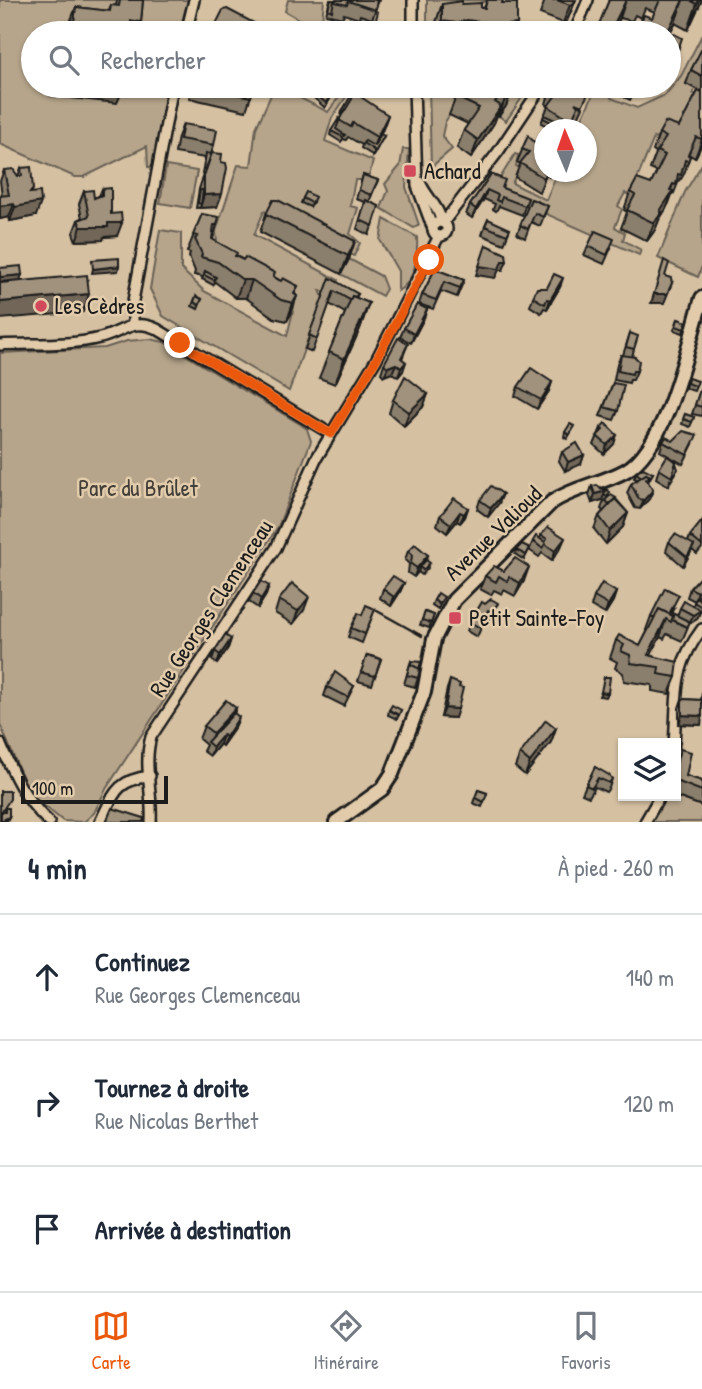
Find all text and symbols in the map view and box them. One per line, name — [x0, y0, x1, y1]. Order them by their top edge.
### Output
search box — [21, 21, 681, 98]
icon: search — [45, 41, 83, 79]
text: Rechercher — [101, 42, 206, 77]
north arrow — [534, 119, 597, 182]
place label: Achard — [424, 155, 481, 186]
marker: Achard — [402, 163, 418, 179]
route start — [413, 244, 444, 275]
place label: Les Cèdres — [55, 290, 145, 321]
marker: Les Cèdres — [33, 298, 49, 314]
route end — [164, 327, 195, 358]
park label: Parc du Brûlet — [78, 472, 199, 503]
street label: Avenue Valioud — [437, 478, 548, 587]
street label: Rue Georges Clemenceau — [142, 513, 279, 702]
place label: Petit Sainte-Foy — [469, 602, 605, 633]
marker: Petit Sainte-Foy — [447, 610, 463, 626]
map controls — [618, 738, 681, 801]
button: layers — [618, 738, 681, 801]
scale bar — [21, 773, 168, 805]
text: 100 m — [32, 775, 73, 801]
text: 4 min — [28, 848, 87, 888]
text: À pied · 260 m — [558, 852, 674, 883]
text: Continuez — [95, 944, 190, 979]
icon: ahead — [28, 958, 66, 996]
text: 140 m — [626, 962, 674, 993]
text: Rue Georges Clemenceau — [95, 979, 300, 1010]
text: Tournez à droite — [95, 1070, 249, 1105]
icon: right — [28, 1084, 66, 1122]
text: 120 m — [624, 1088, 674, 1119]
text: Rue Nicolas Berthet — [95, 1105, 258, 1136]
icon: arrive — [28, 1210, 66, 1248]
text: Arrivée à destination — [95, 1212, 291, 1247]
tab: Carte — [91, 1307, 131, 1375]
tab: Itinéraire — [314, 1307, 379, 1375]
tab: Favoris — [562, 1307, 611, 1375]

